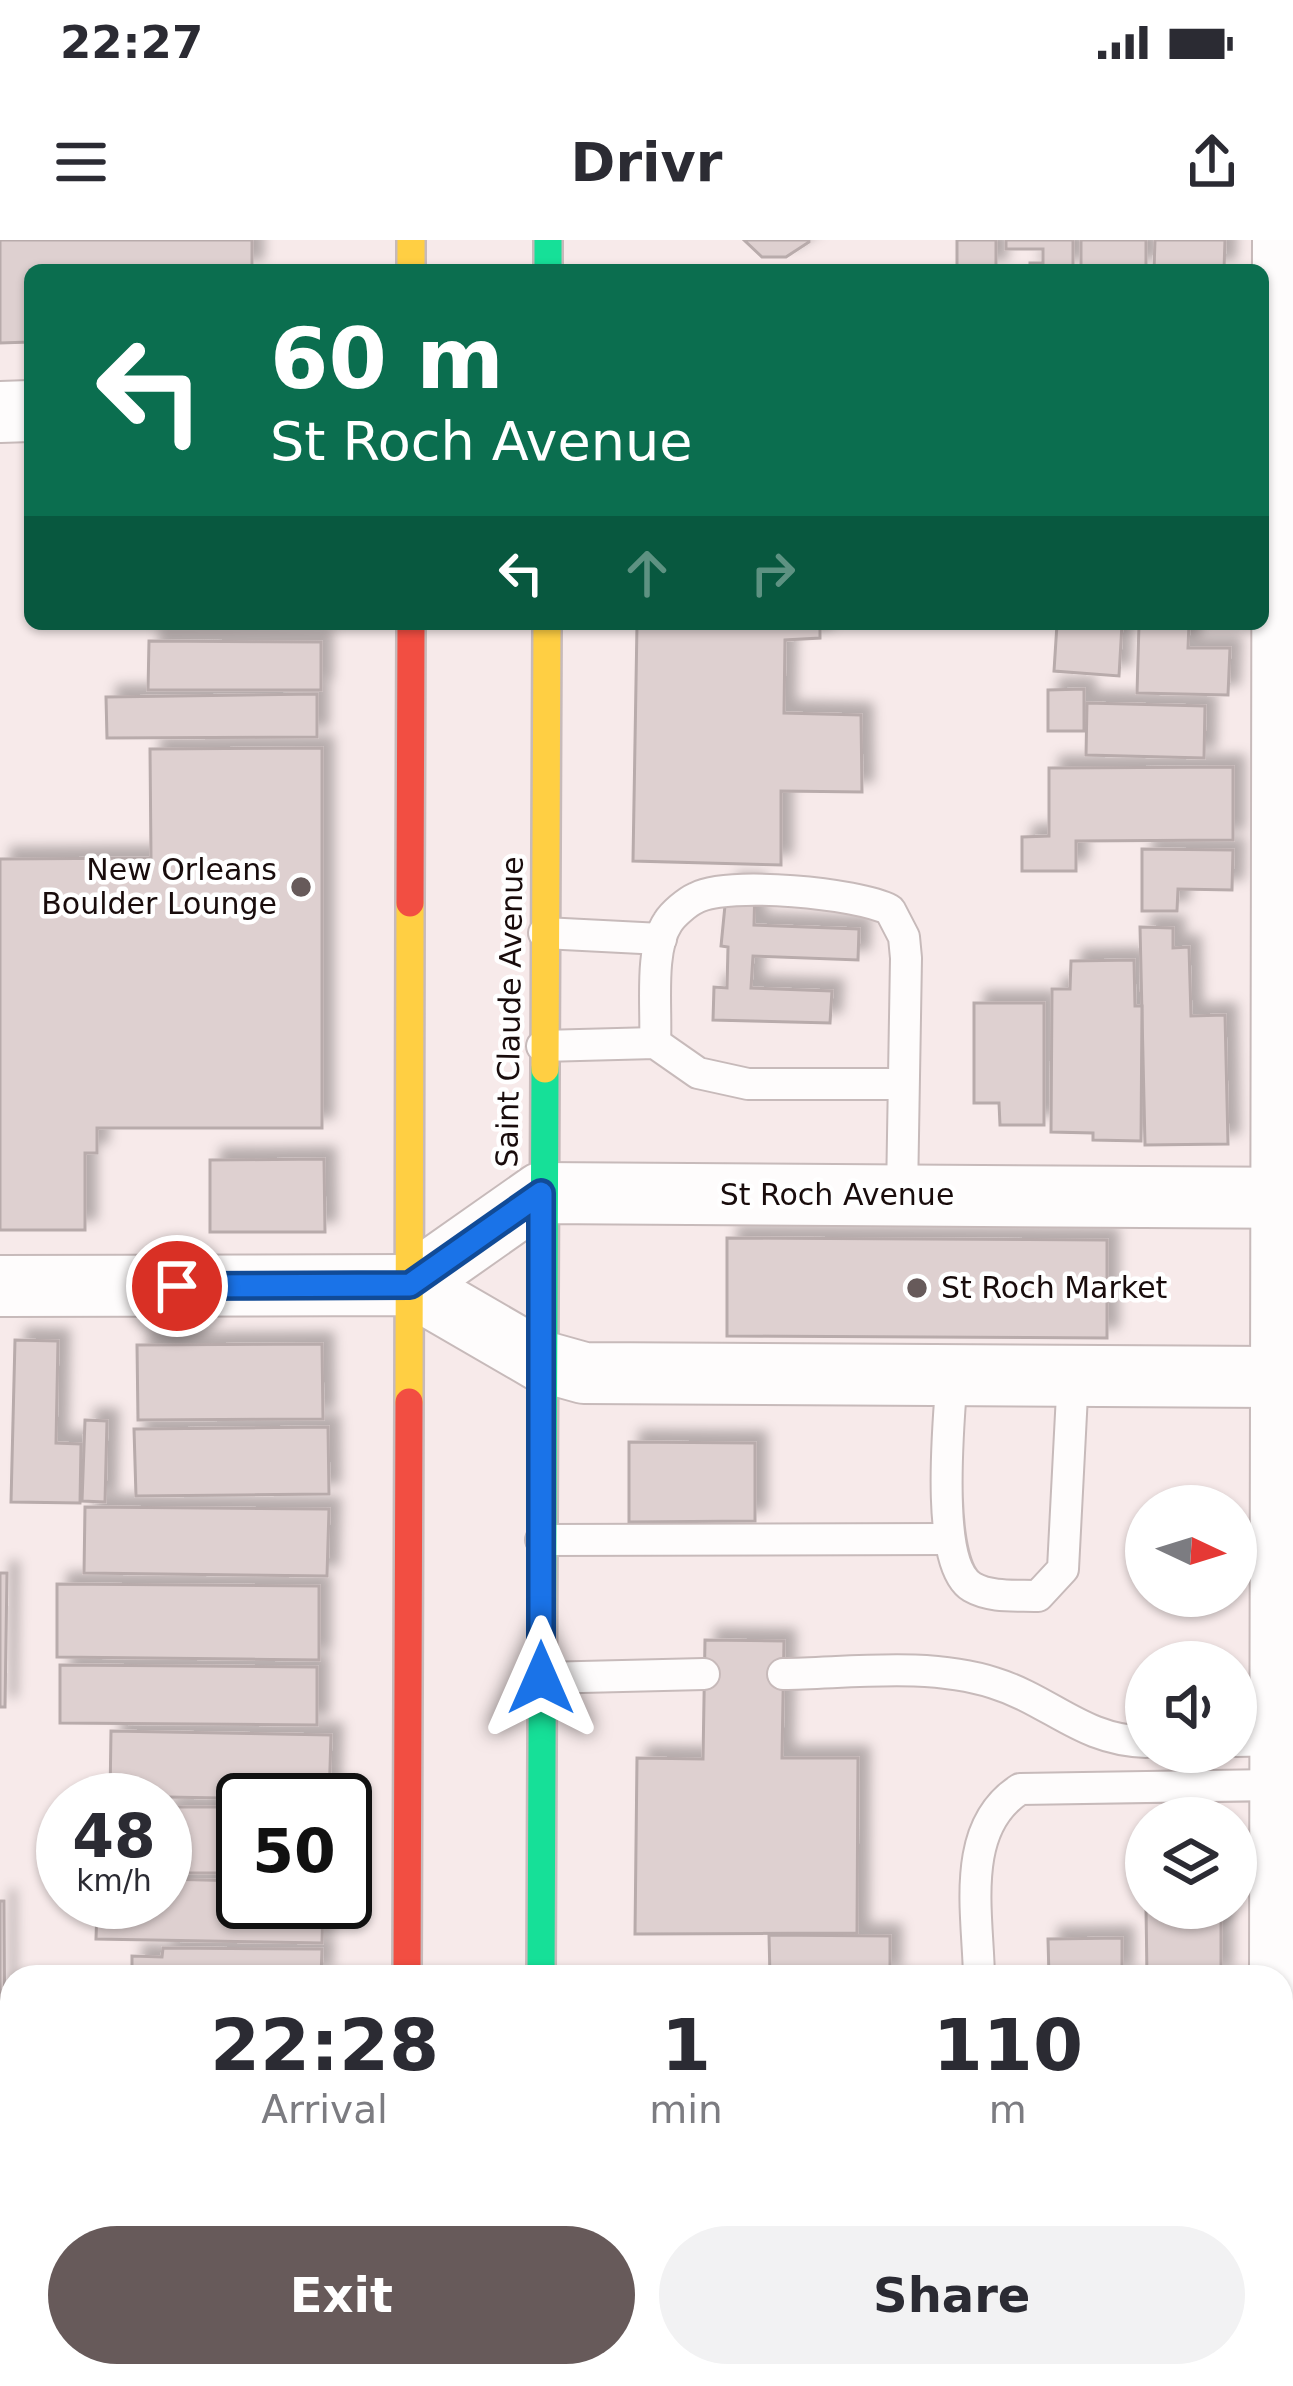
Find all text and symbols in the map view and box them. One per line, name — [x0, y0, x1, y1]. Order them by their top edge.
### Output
text: 22:27 — [60, 16, 203, 69]
icon: menu — [48, 129, 114, 195]
icon: share — [1179, 129, 1245, 195]
text: Drivr — [571, 131, 722, 194]
text: 60 m — [270, 310, 504, 408]
icon: left — [72, 312, 228, 468]
text: St Roch Avenue — [270, 410, 692, 473]
icon: left — [488, 540, 554, 606]
icon: ahead — [614, 540, 680, 606]
icon: right — [740, 540, 806, 606]
place label: New Orleans Boulder Lounge — [41, 852, 277, 921]
street label: Saint Claude Avenue — [489, 856, 530, 1168]
marker: New Orleans Boulder Lounge — [288, 874, 314, 900]
street label: St Roch Avenue — [720, 1177, 954, 1212]
pin — [126, 1235, 228, 1337]
icon: arrive — [144, 1253, 210, 1319]
place label: St Roch Market — [941, 1270, 1168, 1305]
marker: St Roch Market — [904, 1275, 930, 1301]
north arrow — [1125, 1485, 1257, 1617]
map controls — [1125, 1485, 1257, 1929]
position arrow — [478, 1615, 604, 1741]
button: sound — [1125, 1641, 1257, 1773]
speed limit sign: 50 — [216, 1773, 372, 1929]
button: layers — [1125, 1797, 1257, 1929]
text: 48 — [72, 1801, 156, 1871]
text: km/h — [76, 1863, 152, 1898]
text: 22:28 — [210, 2003, 439, 2087]
text: 1 — [661, 2003, 711, 2087]
text: 110 — [933, 2003, 1083, 2087]
text: Arrival — [261, 2087, 388, 2132]
text: min — [649, 2087, 723, 2132]
text: m — [989, 2087, 1027, 2132]
button: Exit — [48, 2226, 635, 2364]
button: Share — [659, 2226, 1245, 2364]

